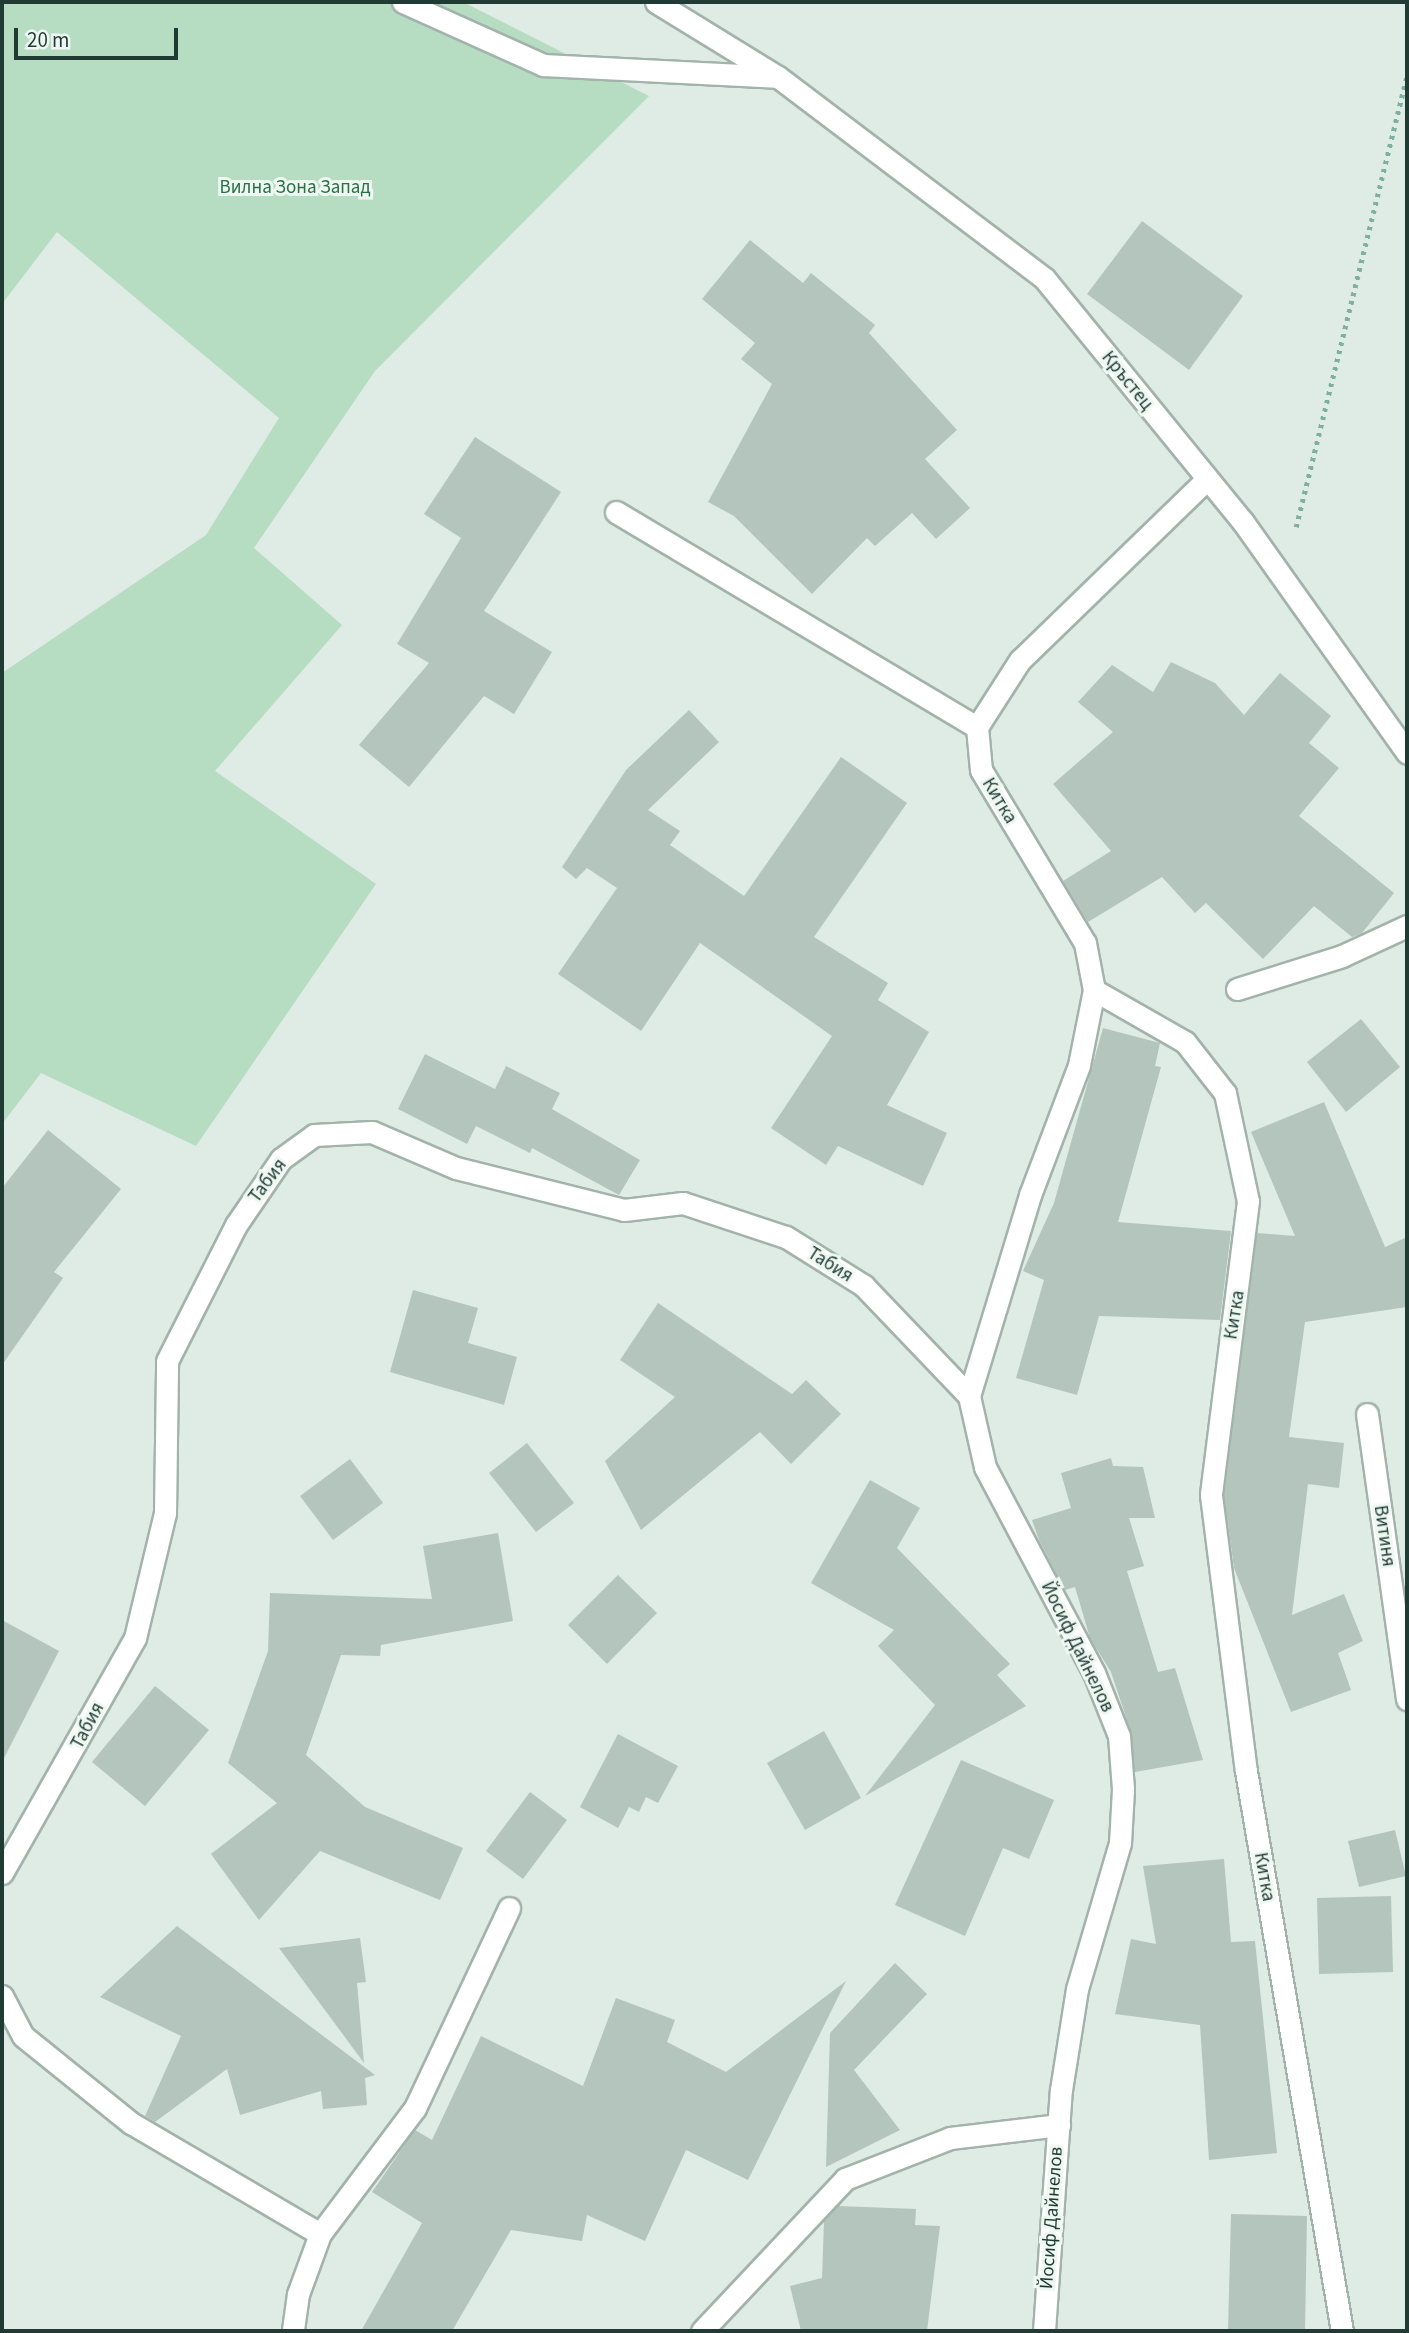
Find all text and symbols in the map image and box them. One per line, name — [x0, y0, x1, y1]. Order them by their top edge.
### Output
scale bar — [18, 14, 182, 58]
text: 20 m — [27, 25, 69, 55]
park label: Вилна Зона Запад — [219, 177, 371, 199]
street label: Кръстец — [1096, 347, 1158, 415]
street label: Китка — [977, 774, 1021, 828]
street label: Табия — [244, 1154, 292, 1208]
street label: Табия — [803, 1242, 857, 1288]
street label: Китка — [1220, 1289, 1250, 1341]
street label: Витиня — [1368, 1504, 1400, 1568]
street label: Йосиф Дайнелов — [1035, 1578, 1119, 1716]
street label: Табия — [66, 1699, 110, 1753]
street label: Китка — [1248, 1851, 1280, 1903]
street label: Йосиф Дайнелов — [1036, 2146, 1068, 2290]

